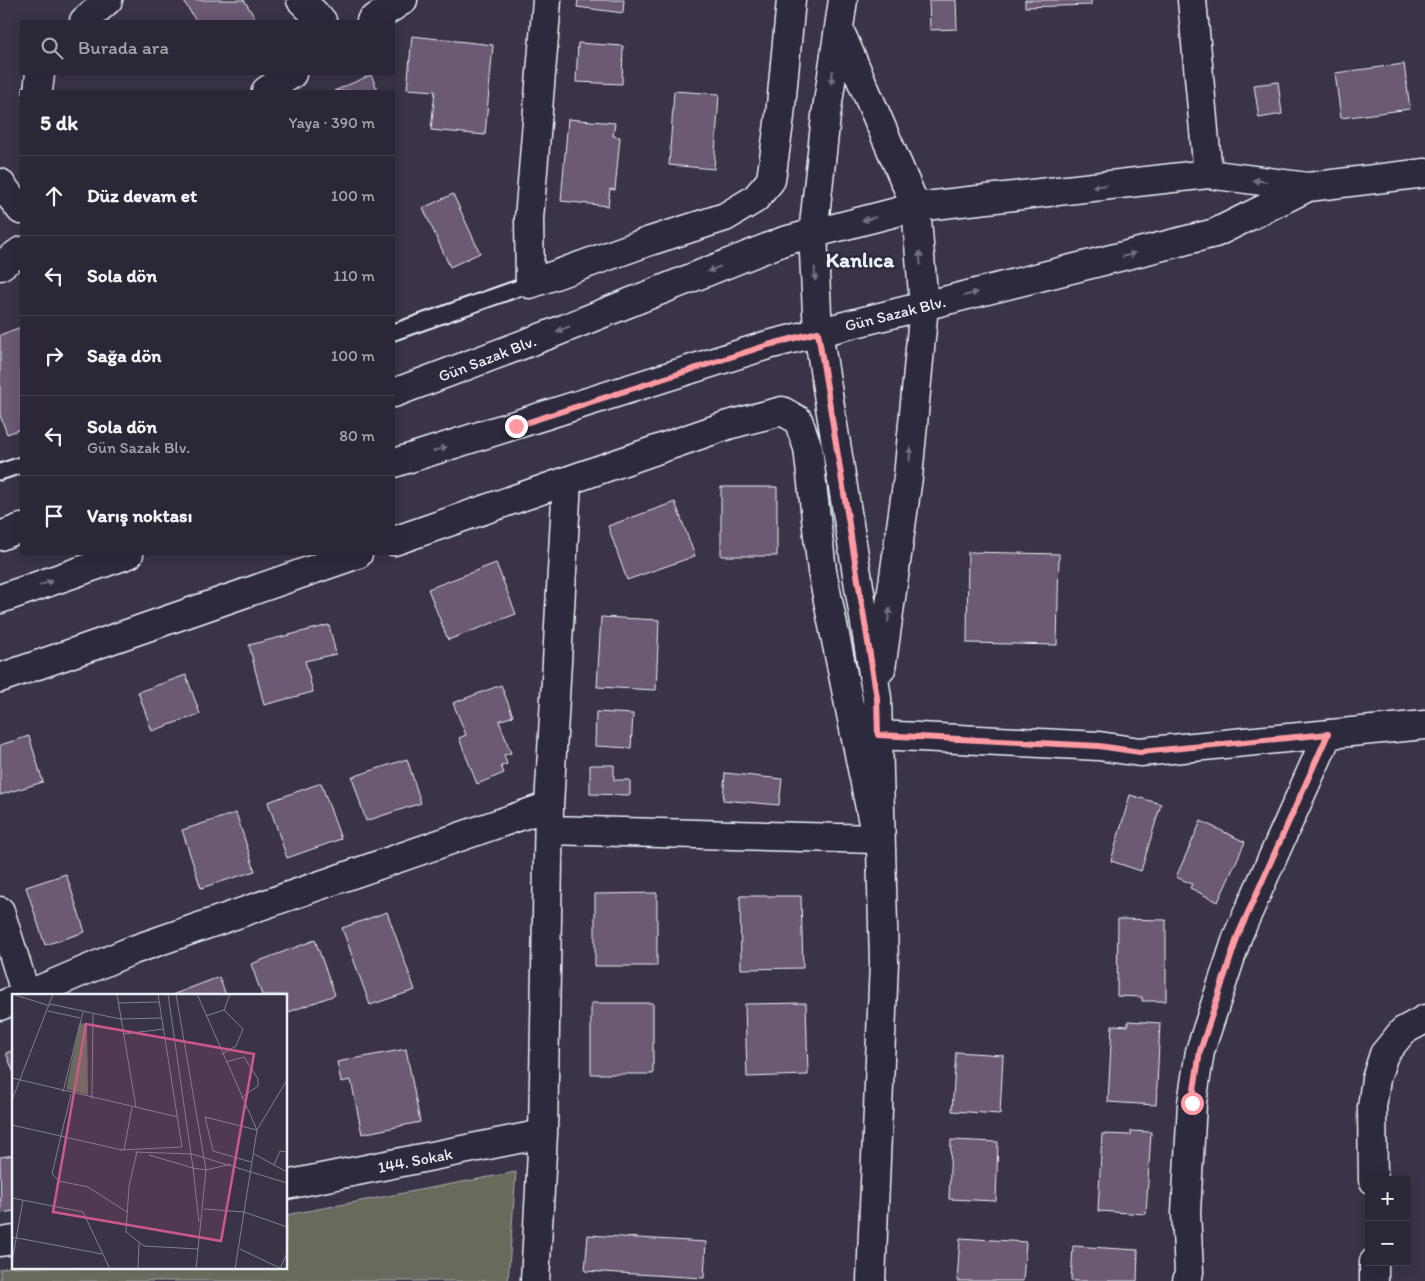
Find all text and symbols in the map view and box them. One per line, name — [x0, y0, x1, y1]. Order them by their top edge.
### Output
search box — [20, 20, 395, 75]
icon: search — [38, 34, 66, 62]
text: Burada ara — [78, 36, 169, 59]
one-way arrow — [828, 70, 836, 86]
text: 5 dk — [40, 110, 78, 135]
text: Yaya · 390 m — [288, 113, 375, 132]
one-way arrow — [1252, 177, 1268, 185]
icon: ahead — [40, 182, 68, 210]
one-way arrow — [1090, 182, 1106, 190]
text: Düz devam et — [87, 184, 197, 207]
text: 100 m — [331, 186, 375, 205]
one-way arrow — [861, 215, 876, 223]
district label: Kanlıca — [826, 247, 895, 272]
one-way arrow — [916, 249, 924, 265]
one-way arrow — [1122, 250, 1137, 258]
icon: left — [40, 262, 68, 290]
text: Sola dön — [87, 264, 157, 287]
one-way arrow — [706, 265, 721, 273]
text: 110 m — [333, 266, 375, 285]
one-way arrow — [812, 266, 820, 282]
one-way arrow — [964, 290, 979, 298]
street label: Gün Sazak Blv. — [843, 292, 948, 335]
one-way arrow — [555, 325, 570, 333]
street label: Gün Sazak Blv. — [436, 331, 539, 386]
icon: right — [40, 342, 68, 370]
text: Sağa dön — [87, 344, 161, 367]
text: 100 m — [331, 346, 375, 365]
text: Sola dön — [87, 415, 157, 438]
route end — [505, 415, 528, 438]
icon: left — [40, 422, 68, 450]
text: 80 m — [339, 426, 375, 445]
text: Gün Sazak Blv. — [87, 438, 190, 457]
one-way arrow — [433, 445, 448, 452]
one-way arrow — [906, 445, 914, 461]
icon: arrive — [40, 502, 68, 530]
text: Varış noktası — [87, 504, 192, 527]
one-way arrow — [39, 579, 54, 587]
one-way arrow — [885, 606, 893, 622]
inset map — [12, 994, 288, 1268]
route start — [1181, 1092, 1204, 1115]
street label: 144. Sokak — [376, 1144, 454, 1177]
map controls — [1365, 1176, 1410, 1266]
button: + — [1365, 1176, 1410, 1221]
button: − — [1365, 1221, 1410, 1266]

